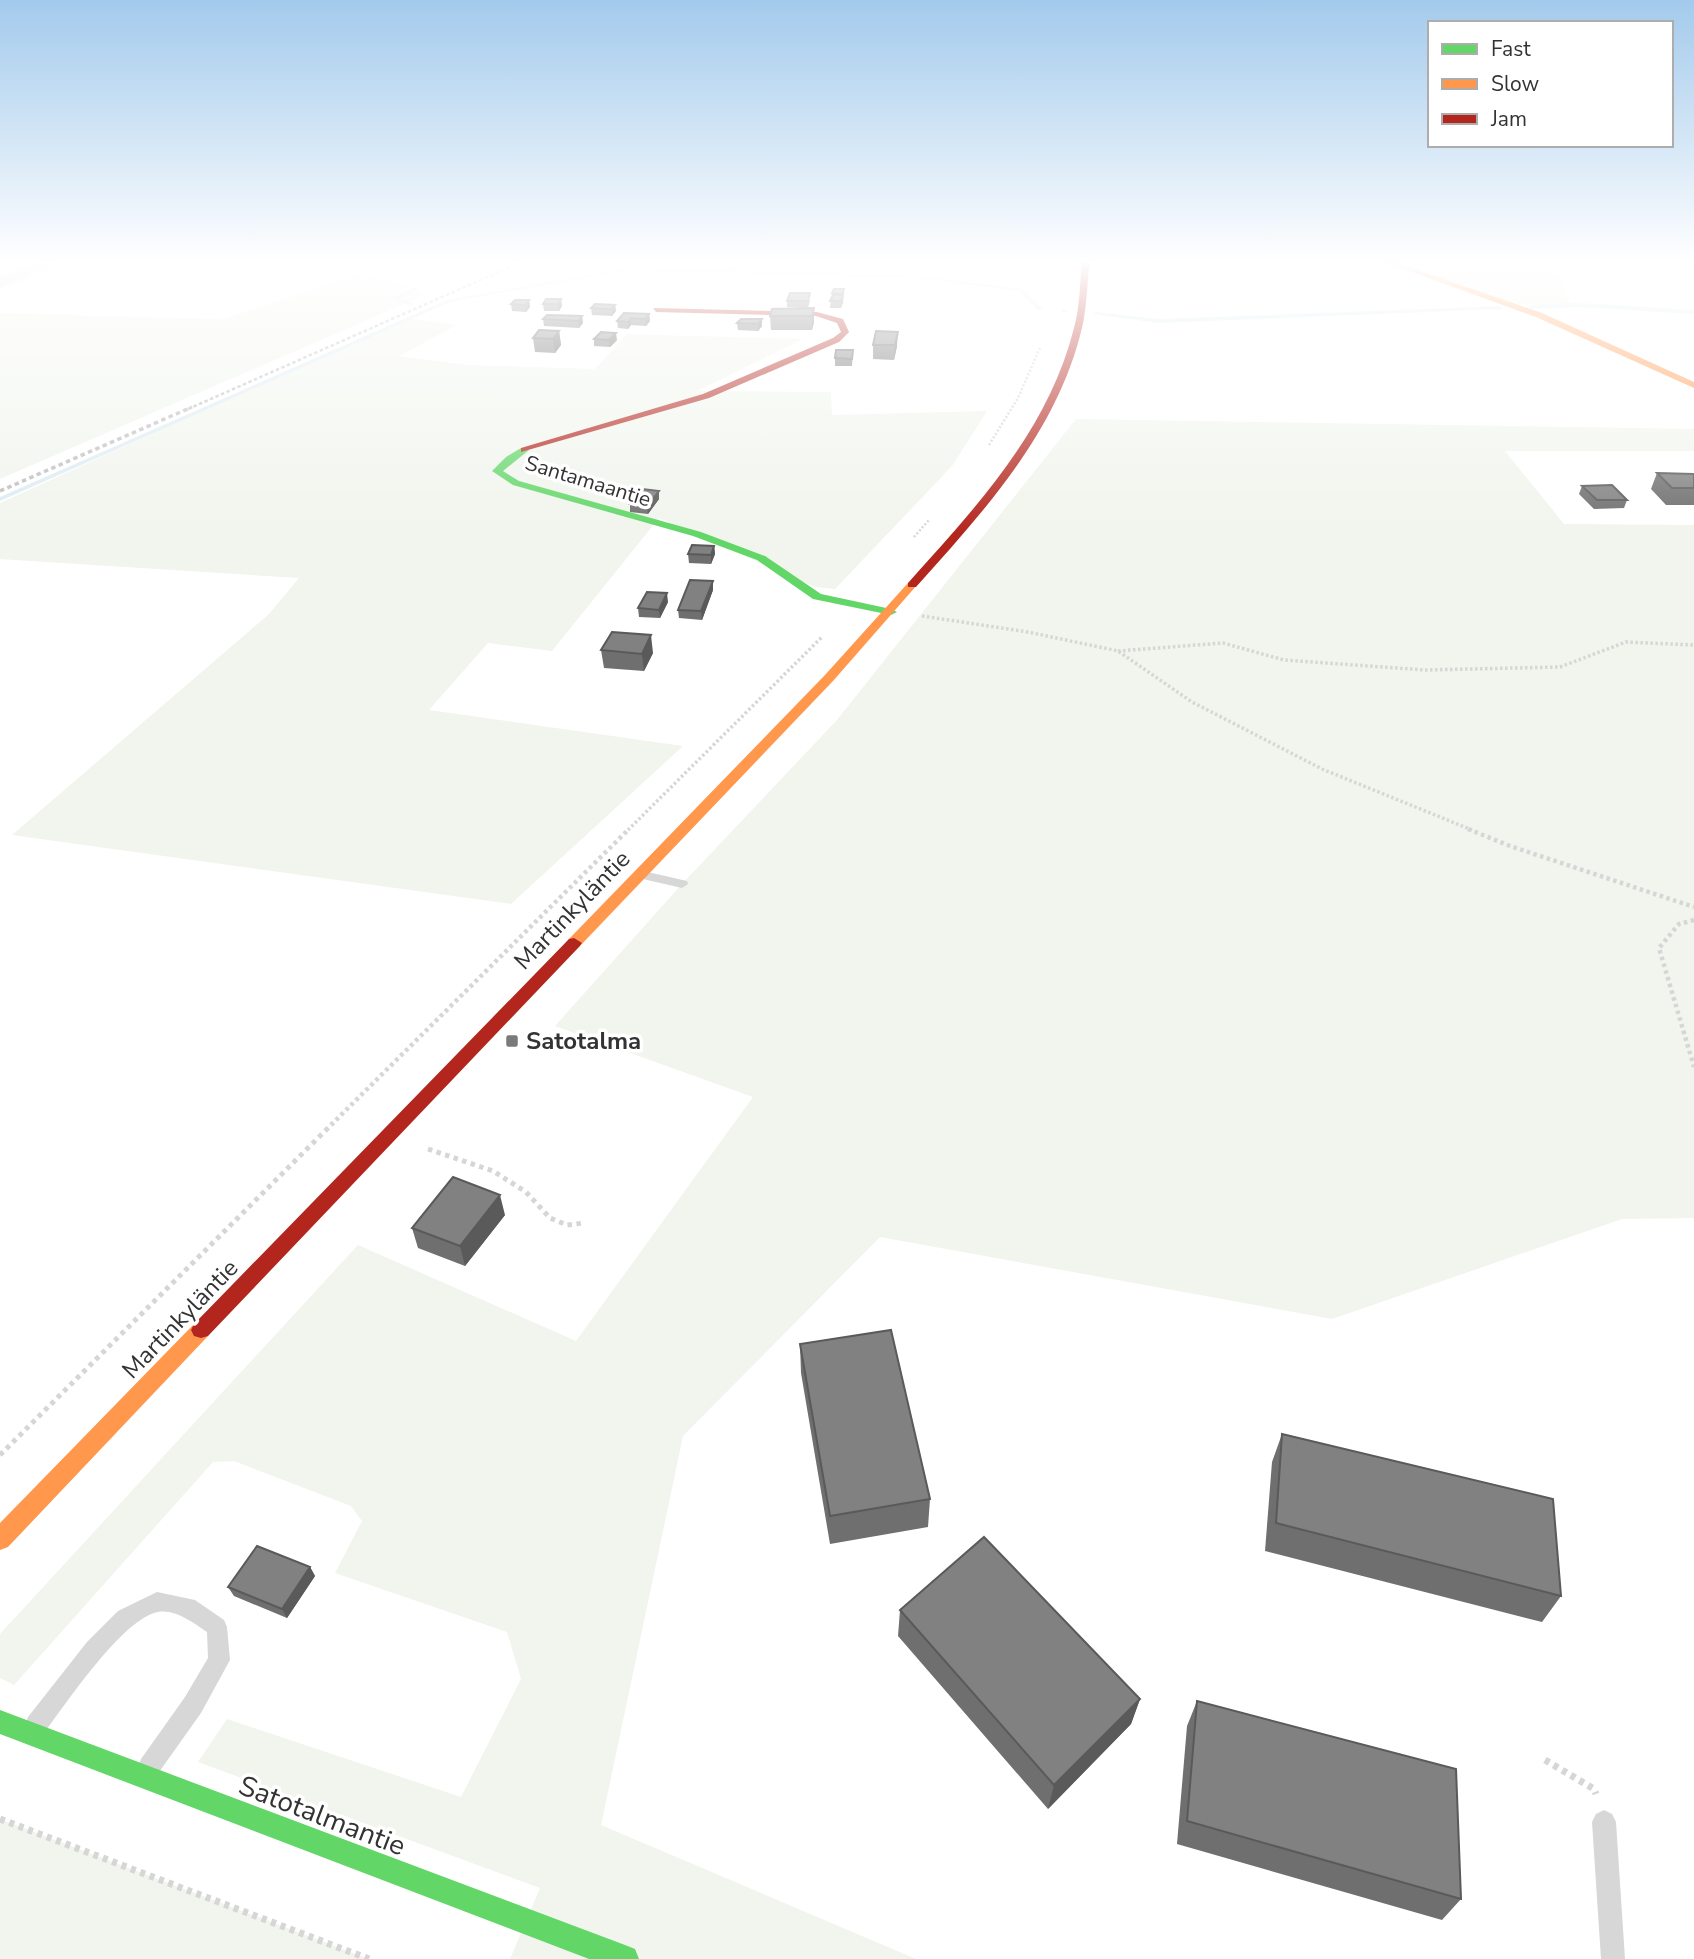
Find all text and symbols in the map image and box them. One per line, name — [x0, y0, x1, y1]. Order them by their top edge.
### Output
legend — [1428, 21, 1673, 147]
text: Fast — [1491, 35, 1531, 63]
text: Slow — [1491, 70, 1540, 98]
text: Jam — [1490, 105, 1527, 133]
street label: Santamaantie — [522, 449, 654, 513]
street label: Martinkyläntie — [507, 843, 637, 977]
place label: Satotalma — [526, 1025, 641, 1057]
marker: Satotalma — [504, 1033, 520, 1049]
street label: Martinkyläntie — [115, 1252, 245, 1386]
street label: Satotalmantie — [233, 1767, 411, 1865]

